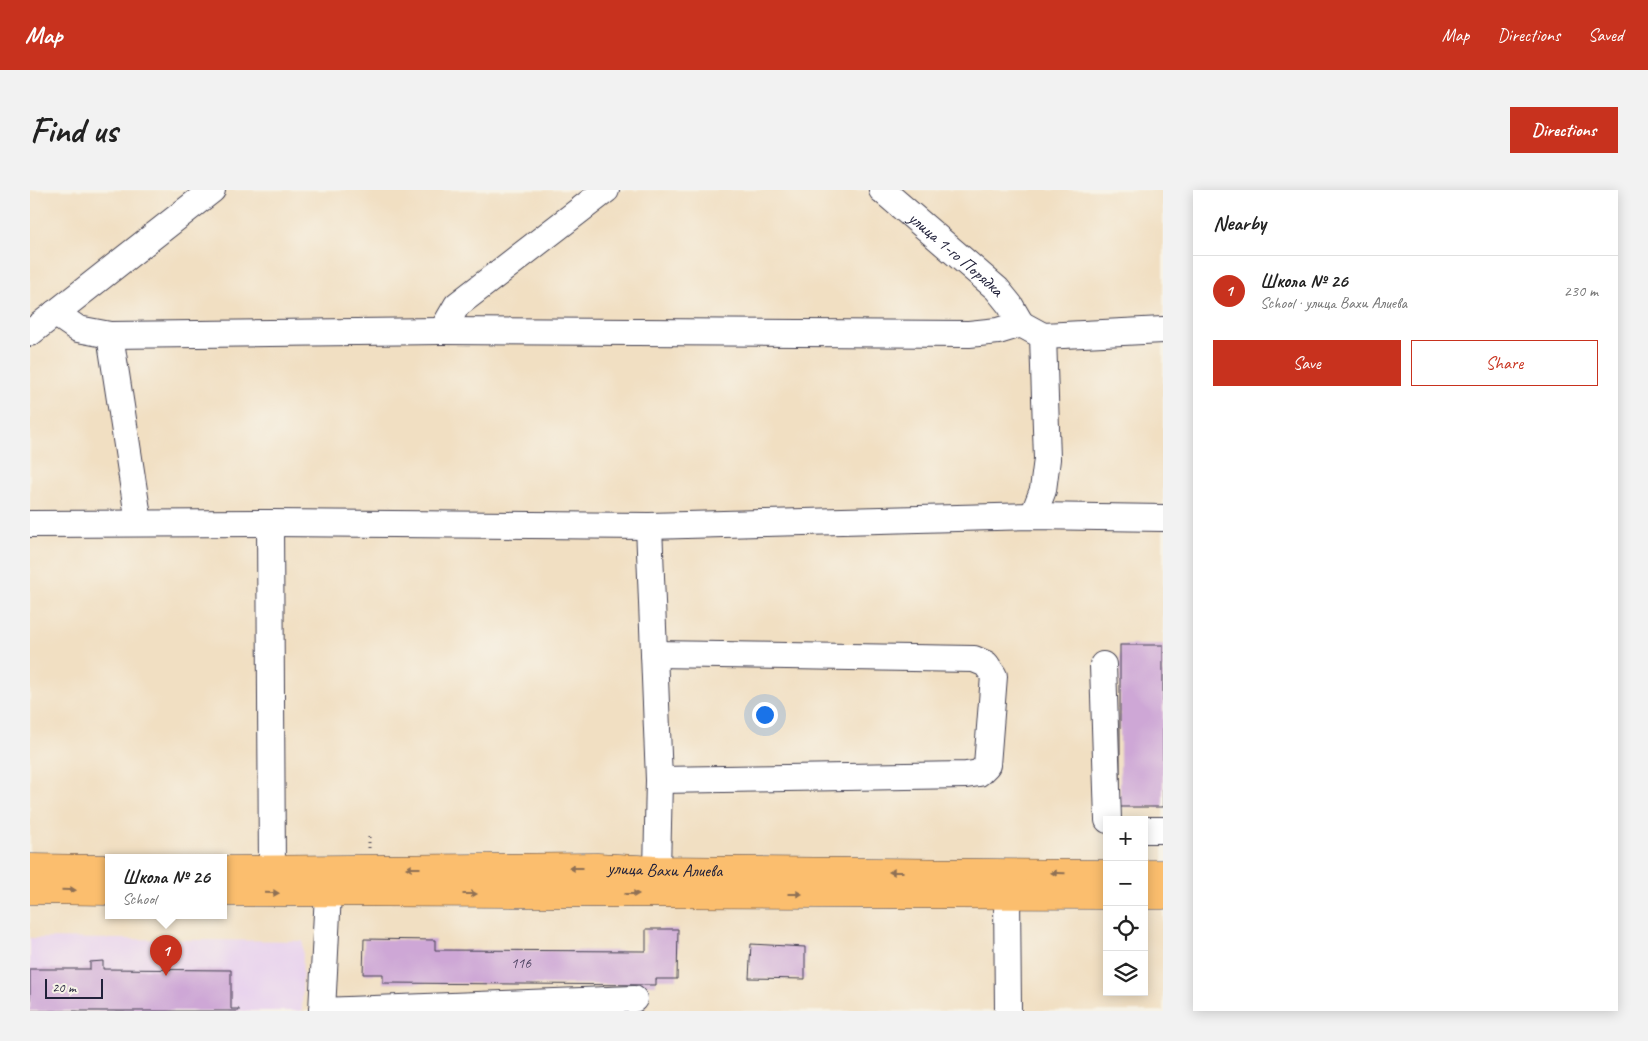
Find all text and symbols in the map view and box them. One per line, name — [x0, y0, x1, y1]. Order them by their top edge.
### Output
text: Map — [25, 20, 62, 50]
text: Map — [1442, 24, 1469, 46]
text: Directions — [1497, 24, 1560, 46]
text: Saved — [1588, 24, 1623, 46]
button: Directions — [1510, 107, 1618, 153]
text: Find us — [30, 108, 117, 153]
street label: улица 1-го Порядка — [903, 206, 1010, 301]
text: Nearby — [1213, 210, 1266, 236]
text: Школа № 26 — [1260, 269, 1348, 293]
text: 1 — [1225, 281, 1233, 301]
text: 230 m — [1564, 281, 1598, 301]
text: School · улица Вахи Алиева — [1260, 293, 1407, 313]
button: Save — [1213, 340, 1401, 386]
button: Share — [1411, 340, 1598, 386]
your location — [752, 702, 778, 728]
map controls — [1103, 816, 1148, 996]
button: + — [1103, 816, 1148, 861]
popup — [105, 854, 227, 919]
street label: улица Вахи Алиева — [606, 856, 724, 882]
button: − — [1103, 861, 1148, 906]
one-way arrow — [405, 864, 421, 872]
one-way arrow — [567, 864, 583, 872]
text: Школа № 26 — [122, 865, 210, 889]
one-way arrow — [887, 868, 903, 876]
one-way arrow — [1050, 869, 1066, 877]
one-way arrow — [62, 887, 78, 895]
text: School — [122, 889, 157, 909]
one-way arrow — [264, 889, 280, 897]
one-way arrow — [462, 890, 478, 898]
one-way arrow — [624, 890, 640, 898]
one-way arrow — [787, 890, 803, 898]
button: locate — [1103, 906, 1148, 951]
pin: 1 — [150, 935, 182, 976]
button: layers — [1103, 951, 1148, 996]
house number: 116 — [511, 954, 532, 973]
scale bar — [45, 976, 102, 999]
text: 20 m — [52, 979, 76, 996]

